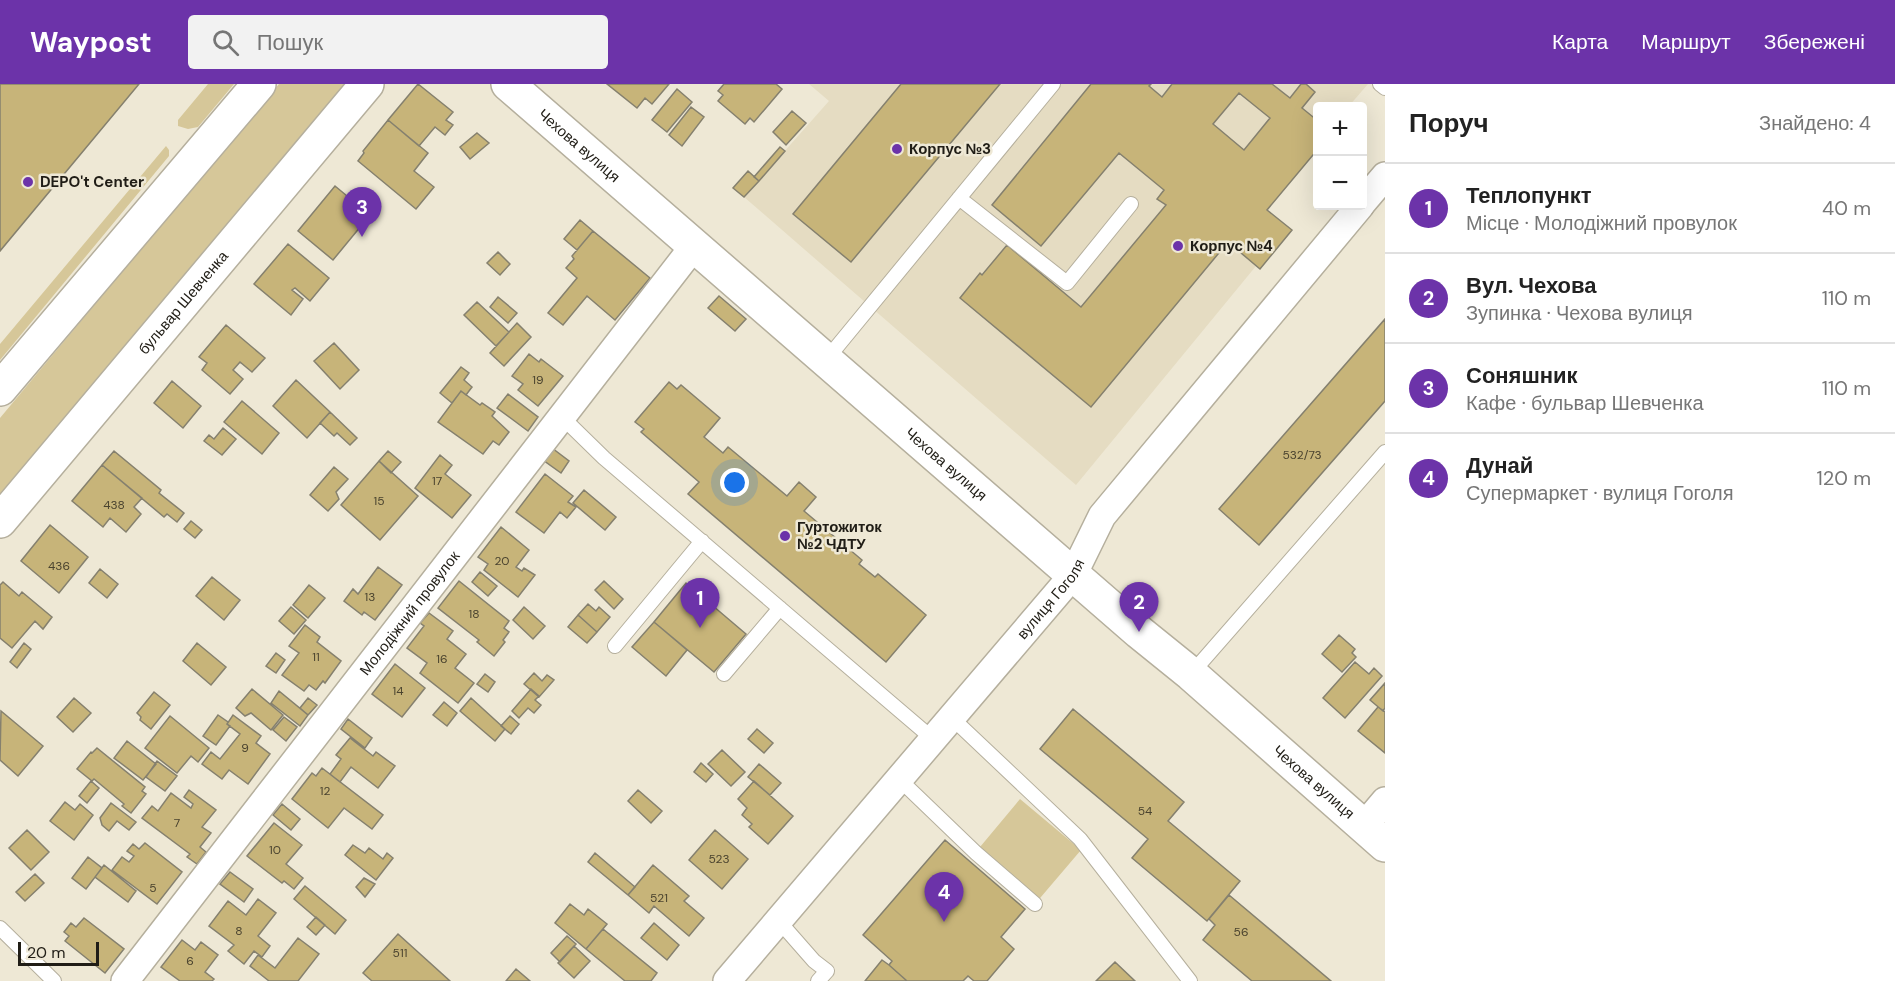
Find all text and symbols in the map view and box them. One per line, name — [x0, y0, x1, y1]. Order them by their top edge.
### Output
search box — [188, 15, 608, 69]
text: Waypost — [30, 24, 152, 61]
icon: search — [209, 26, 242, 59]
text: Пошук — [257, 28, 323, 57]
text: Карта — [1552, 28, 1608, 56]
text: Маршрут — [1641, 28, 1731, 56]
text: Збережені — [1764, 28, 1865, 56]
map controls — [1313, 102, 1367, 210]
button: + — [1313, 102, 1367, 156]
street label: Чехова вулиця — [534, 104, 624, 187]
text: Поруч — [1409, 106, 1489, 140]
text: Знайдено: 4 — [1759, 110, 1871, 136]
place label: Корпус №3 — [909, 139, 991, 159]
marker: Корпус №3 — [890, 142, 904, 156]
button: − — [1313, 156, 1367, 210]
place label: DEPO't Center — [40, 172, 144, 192]
marker: DEPO't Center — [21, 175, 35, 189]
text: Теплопункт — [1466, 181, 1592, 210]
pin: 3 — [342, 188, 382, 237]
text: 1 — [1425, 195, 1432, 221]
text: 40 m — [1822, 195, 1871, 221]
text: Місце · Молодіжний провулок — [1466, 210, 1737, 236]
place label: Корпус №4 — [1190, 236, 1273, 256]
marker: Корпус №4 — [1171, 239, 1185, 253]
street label: бульвар Шевченка — [134, 246, 233, 359]
text: Вул. Чехова — [1466, 271, 1597, 300]
text: 2 — [1423, 285, 1434, 311]
text: 110 m — [1822, 285, 1871, 311]
text: Зупинка · Чехова вулиця — [1466, 300, 1693, 326]
text: Соняшник — [1466, 361, 1578, 390]
house number: 19 — [532, 372, 544, 388]
text: 3 — [1422, 375, 1435, 401]
text: 110 m — [1822, 375, 1871, 401]
text: Кафе · бульвар Шевченка — [1466, 390, 1704, 416]
street label: Чехова вулиця — [901, 423, 991, 505]
house number: 532/73 — [1282, 447, 1322, 463]
text: Дунай — [1466, 451, 1533, 480]
text: 4 — [1422, 465, 1435, 491]
text: 120 m — [1817, 465, 1871, 491]
your location — [720, 468, 749, 497]
house number: 17 — [432, 473, 442, 489]
text: Супермаркет · вулиця Гоголя — [1466, 480, 1734, 506]
house number: 15 — [373, 493, 385, 509]
house number: 438 — [103, 497, 125, 513]
place label: Гуртожиток №2 ЧДТУ — [797, 517, 882, 554]
marker: Гуртожиток №2 ЧДТУ — [778, 529, 792, 543]
street label: Молодіжний провулок — [355, 547, 464, 680]
house number: 20 — [494, 553, 510, 569]
street label: вулиця Гоголя — [1012, 556, 1089, 644]
house number: 436 — [48, 558, 70, 574]
pin: 1 — [680, 578, 720, 628]
pin: 2 — [1120, 582, 1158, 632]
house number: 13 — [365, 589, 375, 605]
house number: 18 — [468, 606, 480, 622]
house number: 11 — [312, 649, 320, 665]
house number: 16 — [436, 651, 448, 667]
house number: 14 — [392, 683, 404, 699]
house number: 9 — [241, 740, 249, 756]
street label: Чехова вулиця — [1269, 741, 1359, 823]
house number: 12 — [320, 783, 330, 799]
house number: 54 — [1138, 803, 1152, 819]
house number: 7 — [174, 815, 180, 831]
house number: 10 — [269, 842, 281, 858]
house number: 523 — [708, 851, 730, 867]
pin: 4 — [924, 872, 964, 922]
house number: 5 — [149, 880, 157, 896]
house number: 521 — [650, 890, 668, 906]
house number: 8 — [235, 923, 243, 939]
house number: 56 — [1234, 924, 1248, 940]
scale bar — [18, 939, 99, 966]
text: 20 m — [27, 942, 66, 963]
house number: 511 — [393, 945, 407, 961]
house number: 6 — [186, 953, 194, 969]

